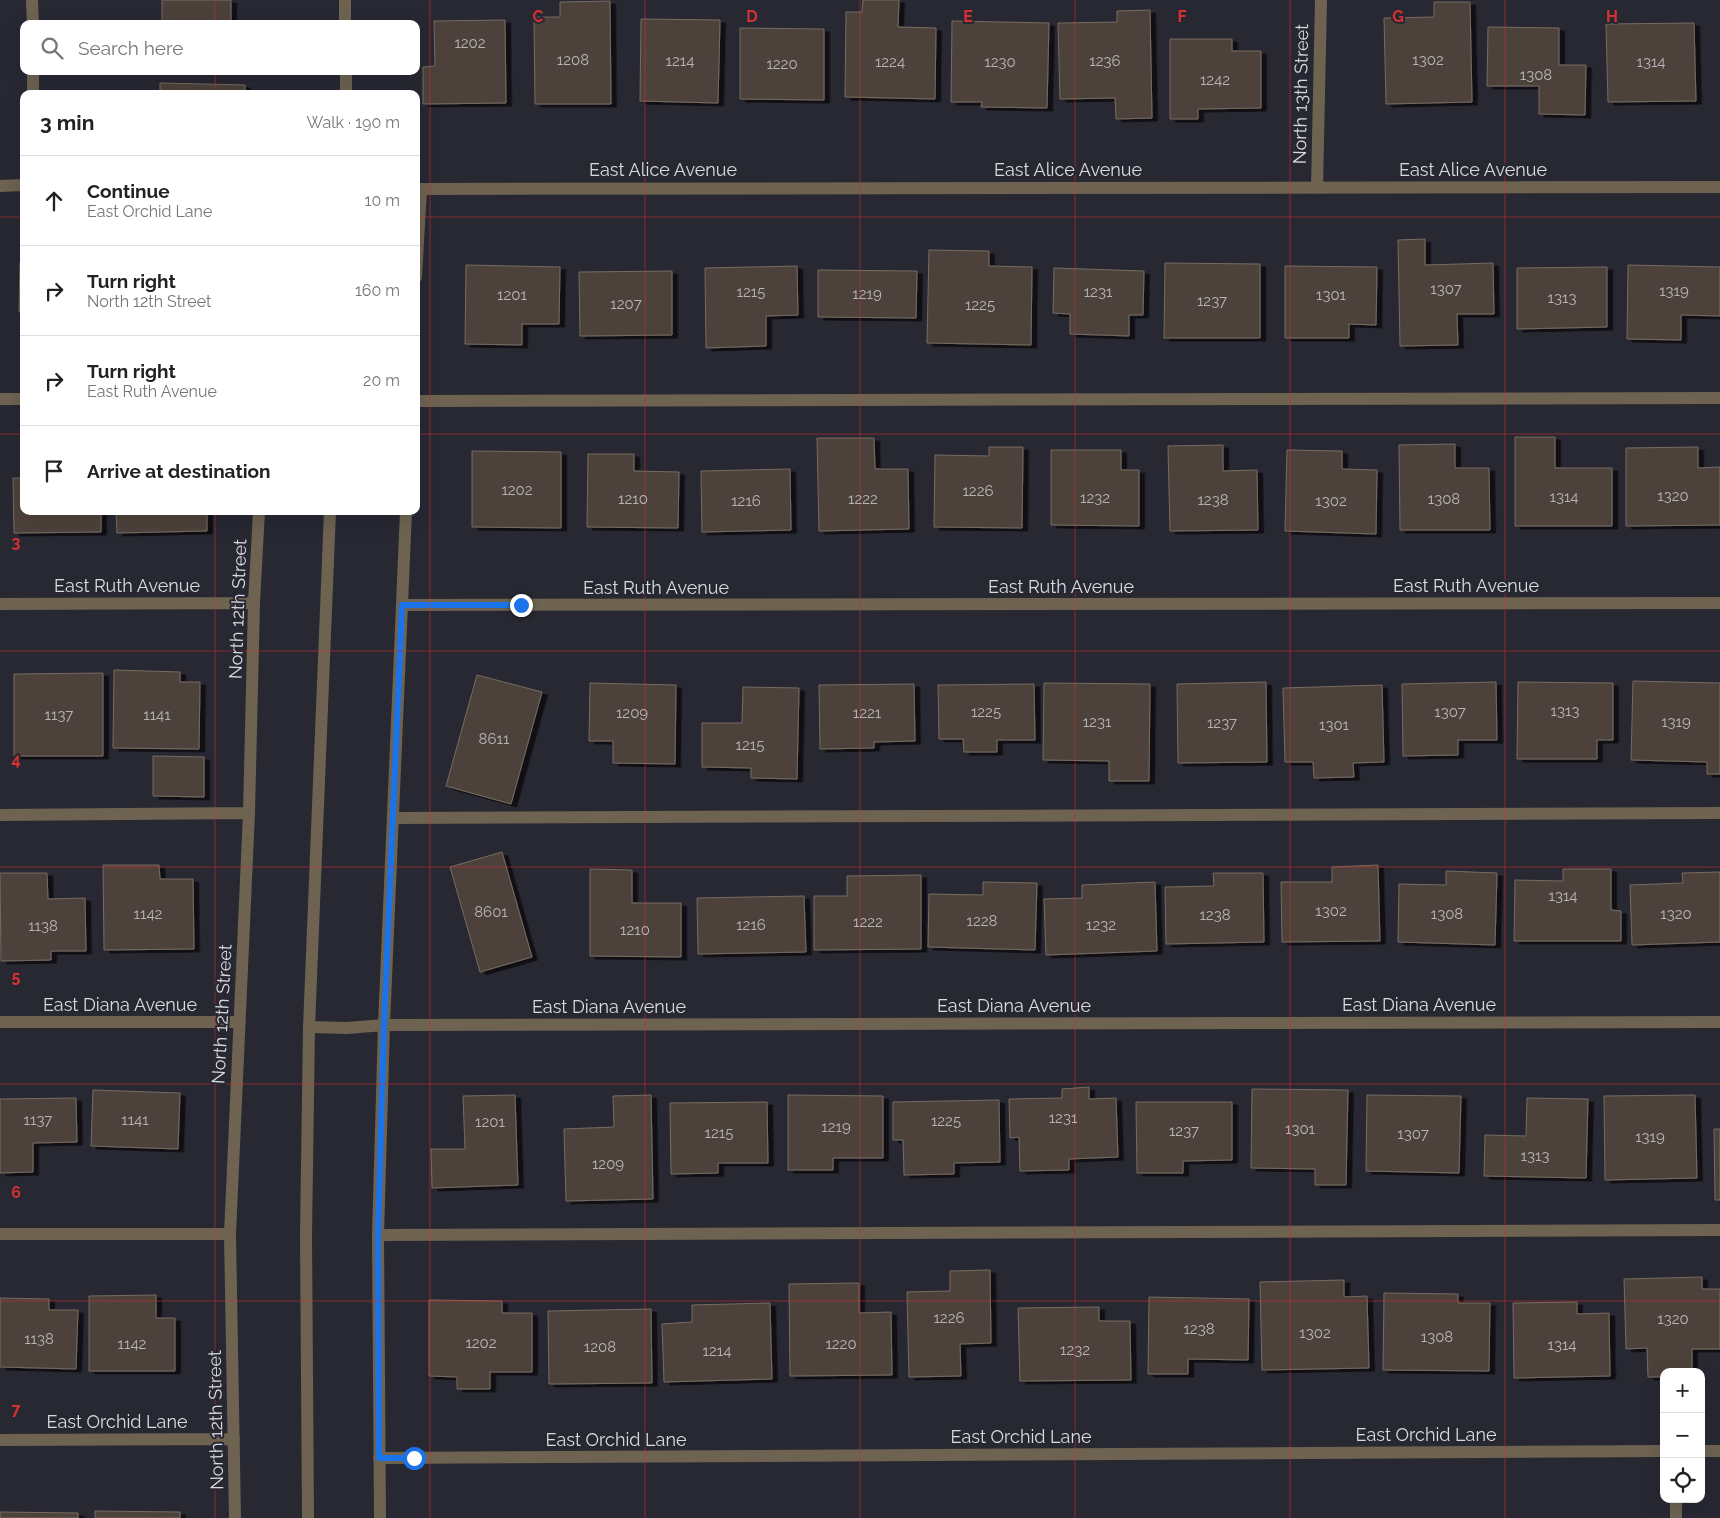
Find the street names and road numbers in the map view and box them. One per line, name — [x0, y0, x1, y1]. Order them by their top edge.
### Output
street label: North 13th Street — [1289, 24, 1312, 164]
street label: East Alice Avenue — [589, 159, 737, 180]
street label: East Alice Avenue — [994, 159, 1142, 180]
street label: East Alice Avenue — [1399, 159, 1547, 180]
street label: North 12th Street — [225, 539, 250, 679]
street label: East Ruth Avenue — [54, 575, 200, 596]
street label: East Ruth Avenue — [1393, 575, 1539, 596]
street label: East Ruth Avenue — [988, 576, 1134, 597]
street label: East Ruth Avenue — [583, 577, 729, 598]
street label: North 12th Street — [207, 944, 236, 1084]
street label: East Diana Avenue — [43, 994, 197, 1015]
street label: East Diana Avenue — [1342, 994, 1496, 1015]
street label: East Diana Avenue — [937, 995, 1091, 1016]
street label: East Diana Avenue — [532, 996, 686, 1017]
street label: North 12th Street — [204, 1350, 227, 1490]
street label: East Orchid Lane — [47, 1411, 188, 1432]
street label: East Orchid Lane — [1356, 1424, 1497, 1445]
street label: East Orchid Lane — [951, 1426, 1092, 1447]
street label: East Orchid Lane — [546, 1429, 687, 1450]

